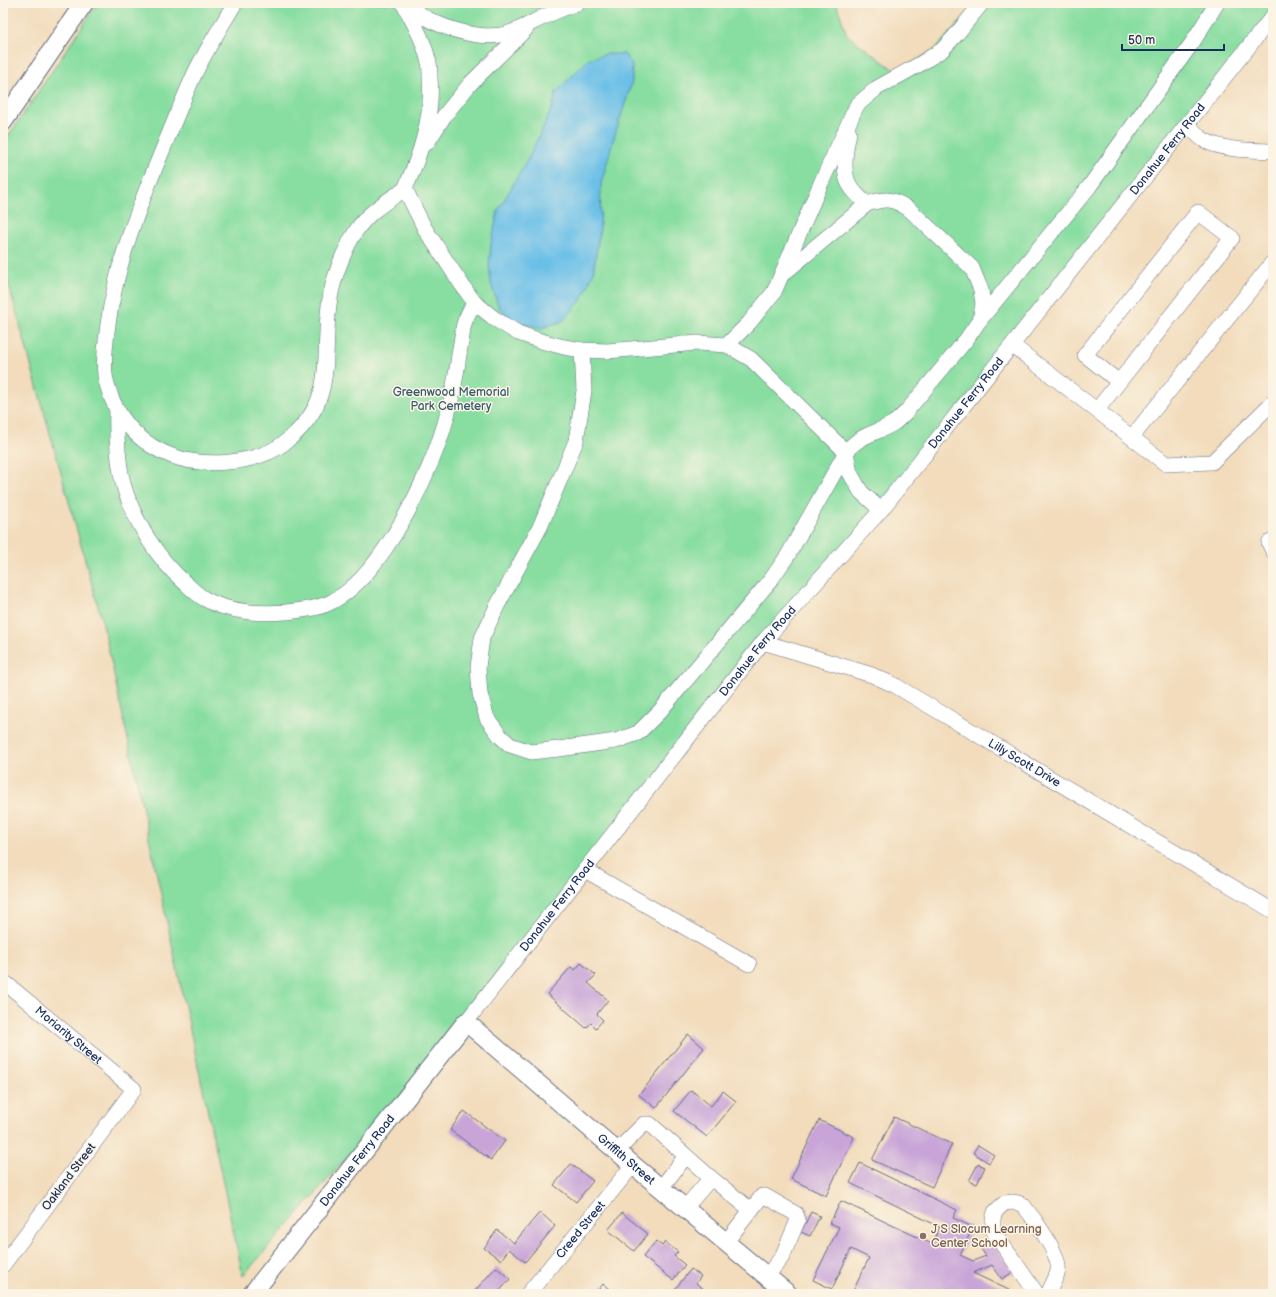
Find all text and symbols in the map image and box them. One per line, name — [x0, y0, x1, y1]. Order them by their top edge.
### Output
scale bar — [1122, 26, 1224, 52]
text: 50 m — [1128, 33, 1155, 48]
street label: Donahue Ferry Road — [1126, 100, 1208, 198]
street label: Donahue Ferry Road — [925, 354, 1007, 452]
park label: Greenwood Memorial Park Cemetery — [393, 385, 509, 414]
street label: Donahue Ferry Road — [716, 603, 799, 699]
street label: Lilly Scott Drive — [986, 735, 1064, 790]
street label: Donahue Ferry Road — [516, 856, 598, 954]
street label: Moriarity Street — [32, 1003, 105, 1067]
street label: Donahue Ferry Road — [316, 1111, 398, 1209]
street label: Griffith Street — [594, 1130, 658, 1188]
street label: Oakland Street — [39, 1140, 99, 1214]
street label: Creed Street — [553, 1198, 608, 1261]
place label: J S Slocum Learning Center School — [931, 1222, 1042, 1251]
marker: J S Slocum Learning Center School — [918, 1231, 928, 1241]

